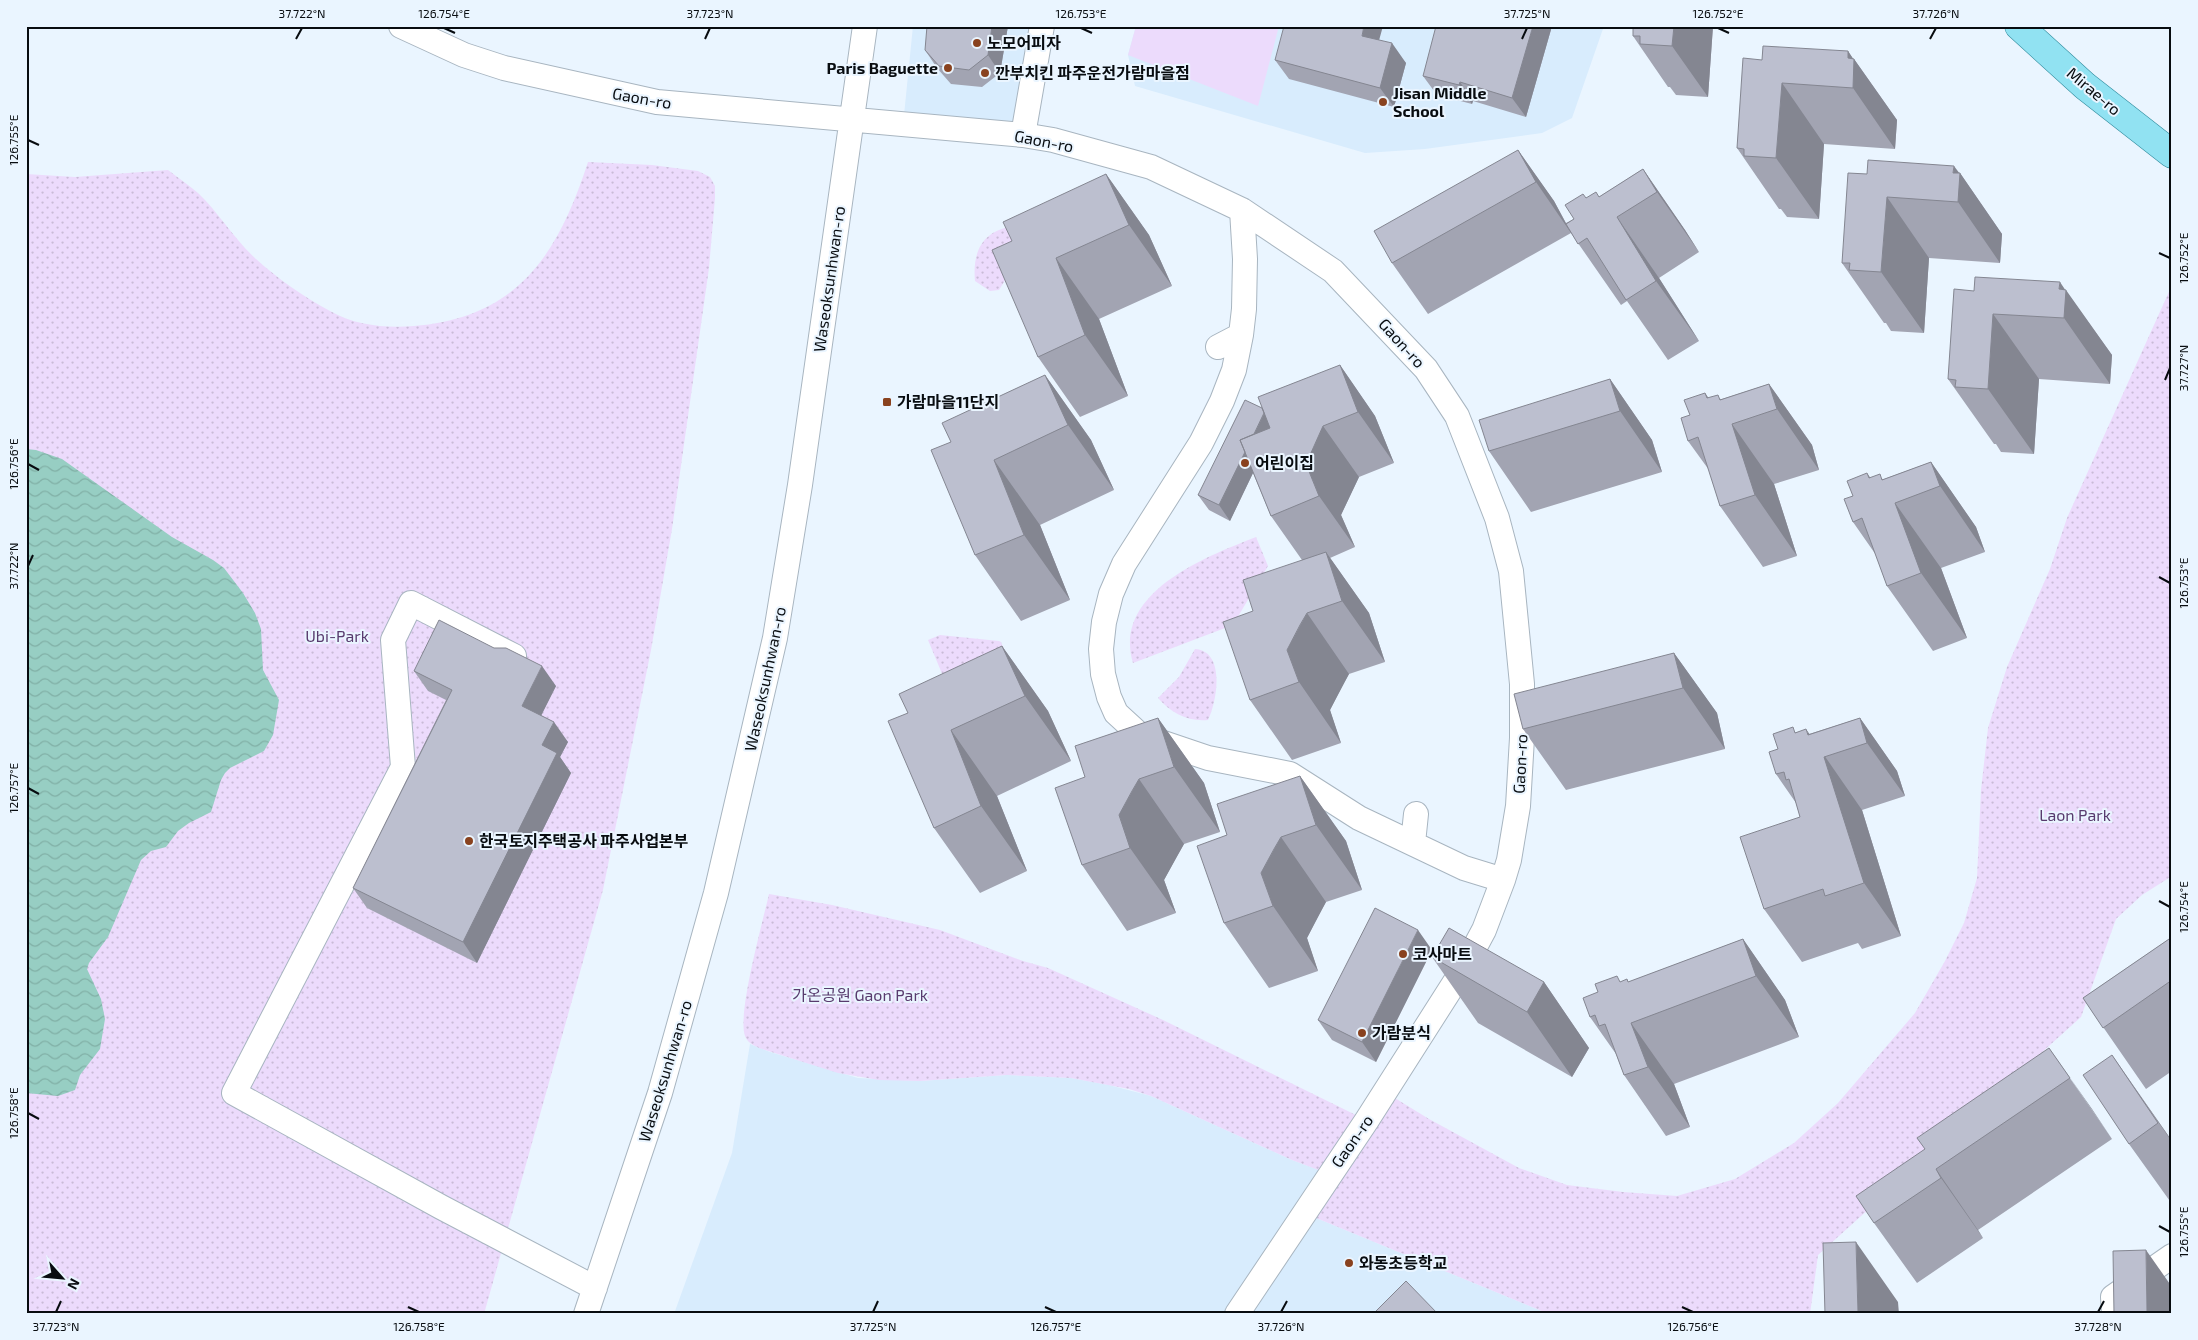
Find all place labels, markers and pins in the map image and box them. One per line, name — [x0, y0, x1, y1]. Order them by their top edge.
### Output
place label: 노모어피자 — [987, 33, 1061, 52]
marker: 노모어피자 — [971, 37, 983, 49]
place label: Paris Baguette — [827, 58, 938, 77]
marker: Paris Baguette — [942, 62, 954, 74]
place label: 깐부치킨 파주운전가람마을점 — [995, 63, 1190, 82]
marker: 깐부치킨 파주운전가람마을점 — [979, 67, 991, 79]
place label: Jisan Middle School — [1393, 83, 1487, 120]
marker: Jisan Middle School — [1377, 96, 1389, 108]
place label: 가람마을11단지 — [897, 392, 999, 411]
marker: 가람마을11단지 — [881, 396, 893, 408]
place label: 어린이집 — [1255, 453, 1314, 472]
marker: 어린이집 — [1239, 457, 1251, 469]
place label: 한국토지주택공사 파주사업본부 — [479, 831, 689, 850]
marker: 한국토지주택공사 파주사업본부 — [463, 835, 475, 847]
place label: 코사마트 — [1413, 944, 1472, 963]
marker: 코사마트 — [1397, 948, 1409, 960]
place label: 가람분식 — [1372, 1023, 1431, 1042]
marker: 가람분식 — [1356, 1027, 1368, 1039]
place label: 와동초등학교 — [1359, 1253, 1448, 1272]
marker: 와동초등학교 — [1343, 1257, 1355, 1269]

